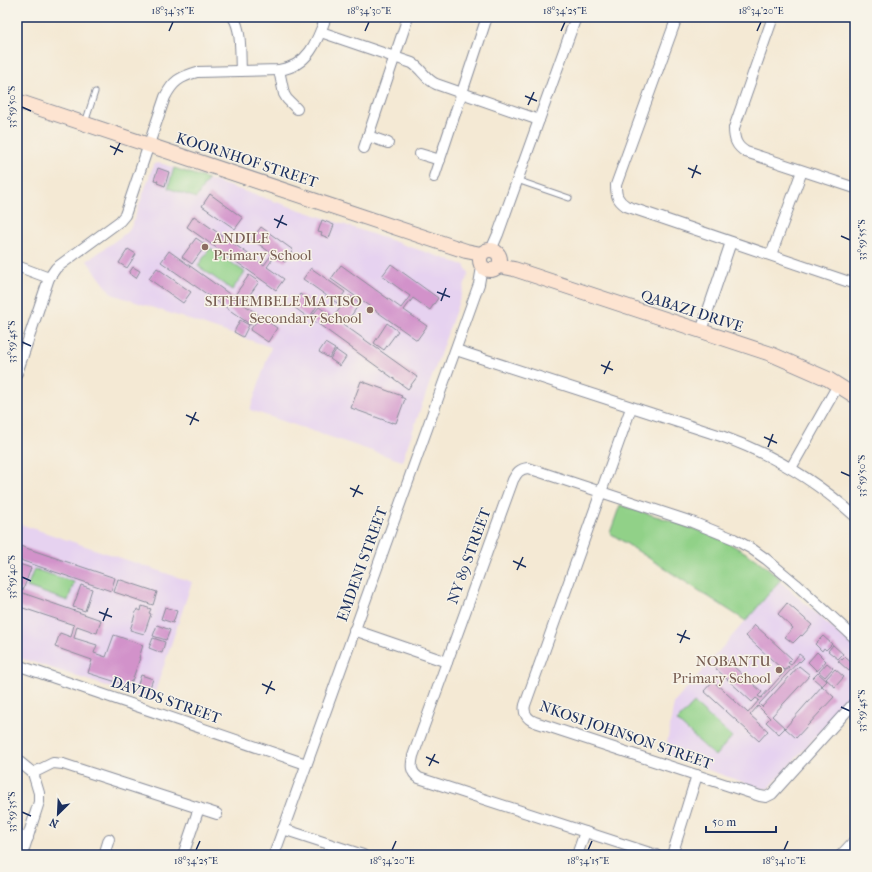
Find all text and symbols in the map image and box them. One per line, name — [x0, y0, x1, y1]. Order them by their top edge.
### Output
text: 18°34'35"E — [152, 5, 194, 17]
text: 18°34'30"E — [347, 5, 391, 17]
text: 18°34'25"E — [543, 5, 587, 17]
text: 18°34'20"E — [738, 5, 784, 17]
text: 33°59'50"S — [6, 86, 18, 128]
street label: KOORNHOF STREET — [174, 129, 321, 192]
text: 33°59'55"S — [856, 219, 868, 261]
place label: ANDILE Primary School — [212, 229, 312, 264]
marker: ANDILE Primary School — [200, 242, 210, 252]
street label: QABAZI DRIVE — [638, 286, 746, 336]
place label: SITHEMBELE MATISO Secondary School — [205, 292, 362, 327]
marker: SITHEMBELE MATISO Secondary School — [365, 305, 375, 315]
text: 33°59'45"S — [6, 321, 18, 363]
text: 33°59'50"S — [856, 455, 868, 497]
street label: EMDENI STREET — [333, 503, 391, 624]
street label: NY 89 STREET — [443, 505, 495, 606]
text: 33°59'40"S — [6, 555, 18, 599]
place label: NOBANTU Primary School — [672, 652, 771, 687]
marker: NOBANTU Primary School — [774, 665, 784, 675]
street label: DAVIDS STREET — [109, 673, 224, 728]
text: 33°59'45"S — [856, 690, 868, 732]
street label: NKOSI JOHNSON STREET — [537, 697, 716, 773]
text: 33°59'35"S — [6, 791, 18, 833]
north arrow — [38, 794, 78, 834]
scale bar — [706, 808, 776, 834]
text: N — [47, 815, 61, 830]
text: 50 m — [712, 815, 736, 829]
text: 18°34'25"E — [174, 855, 218, 867]
text: 18°34'20"E — [369, 855, 415, 867]
text: 18°34'15"E — [567, 855, 609, 867]
text: 18°34'10"E — [762, 855, 806, 867]

